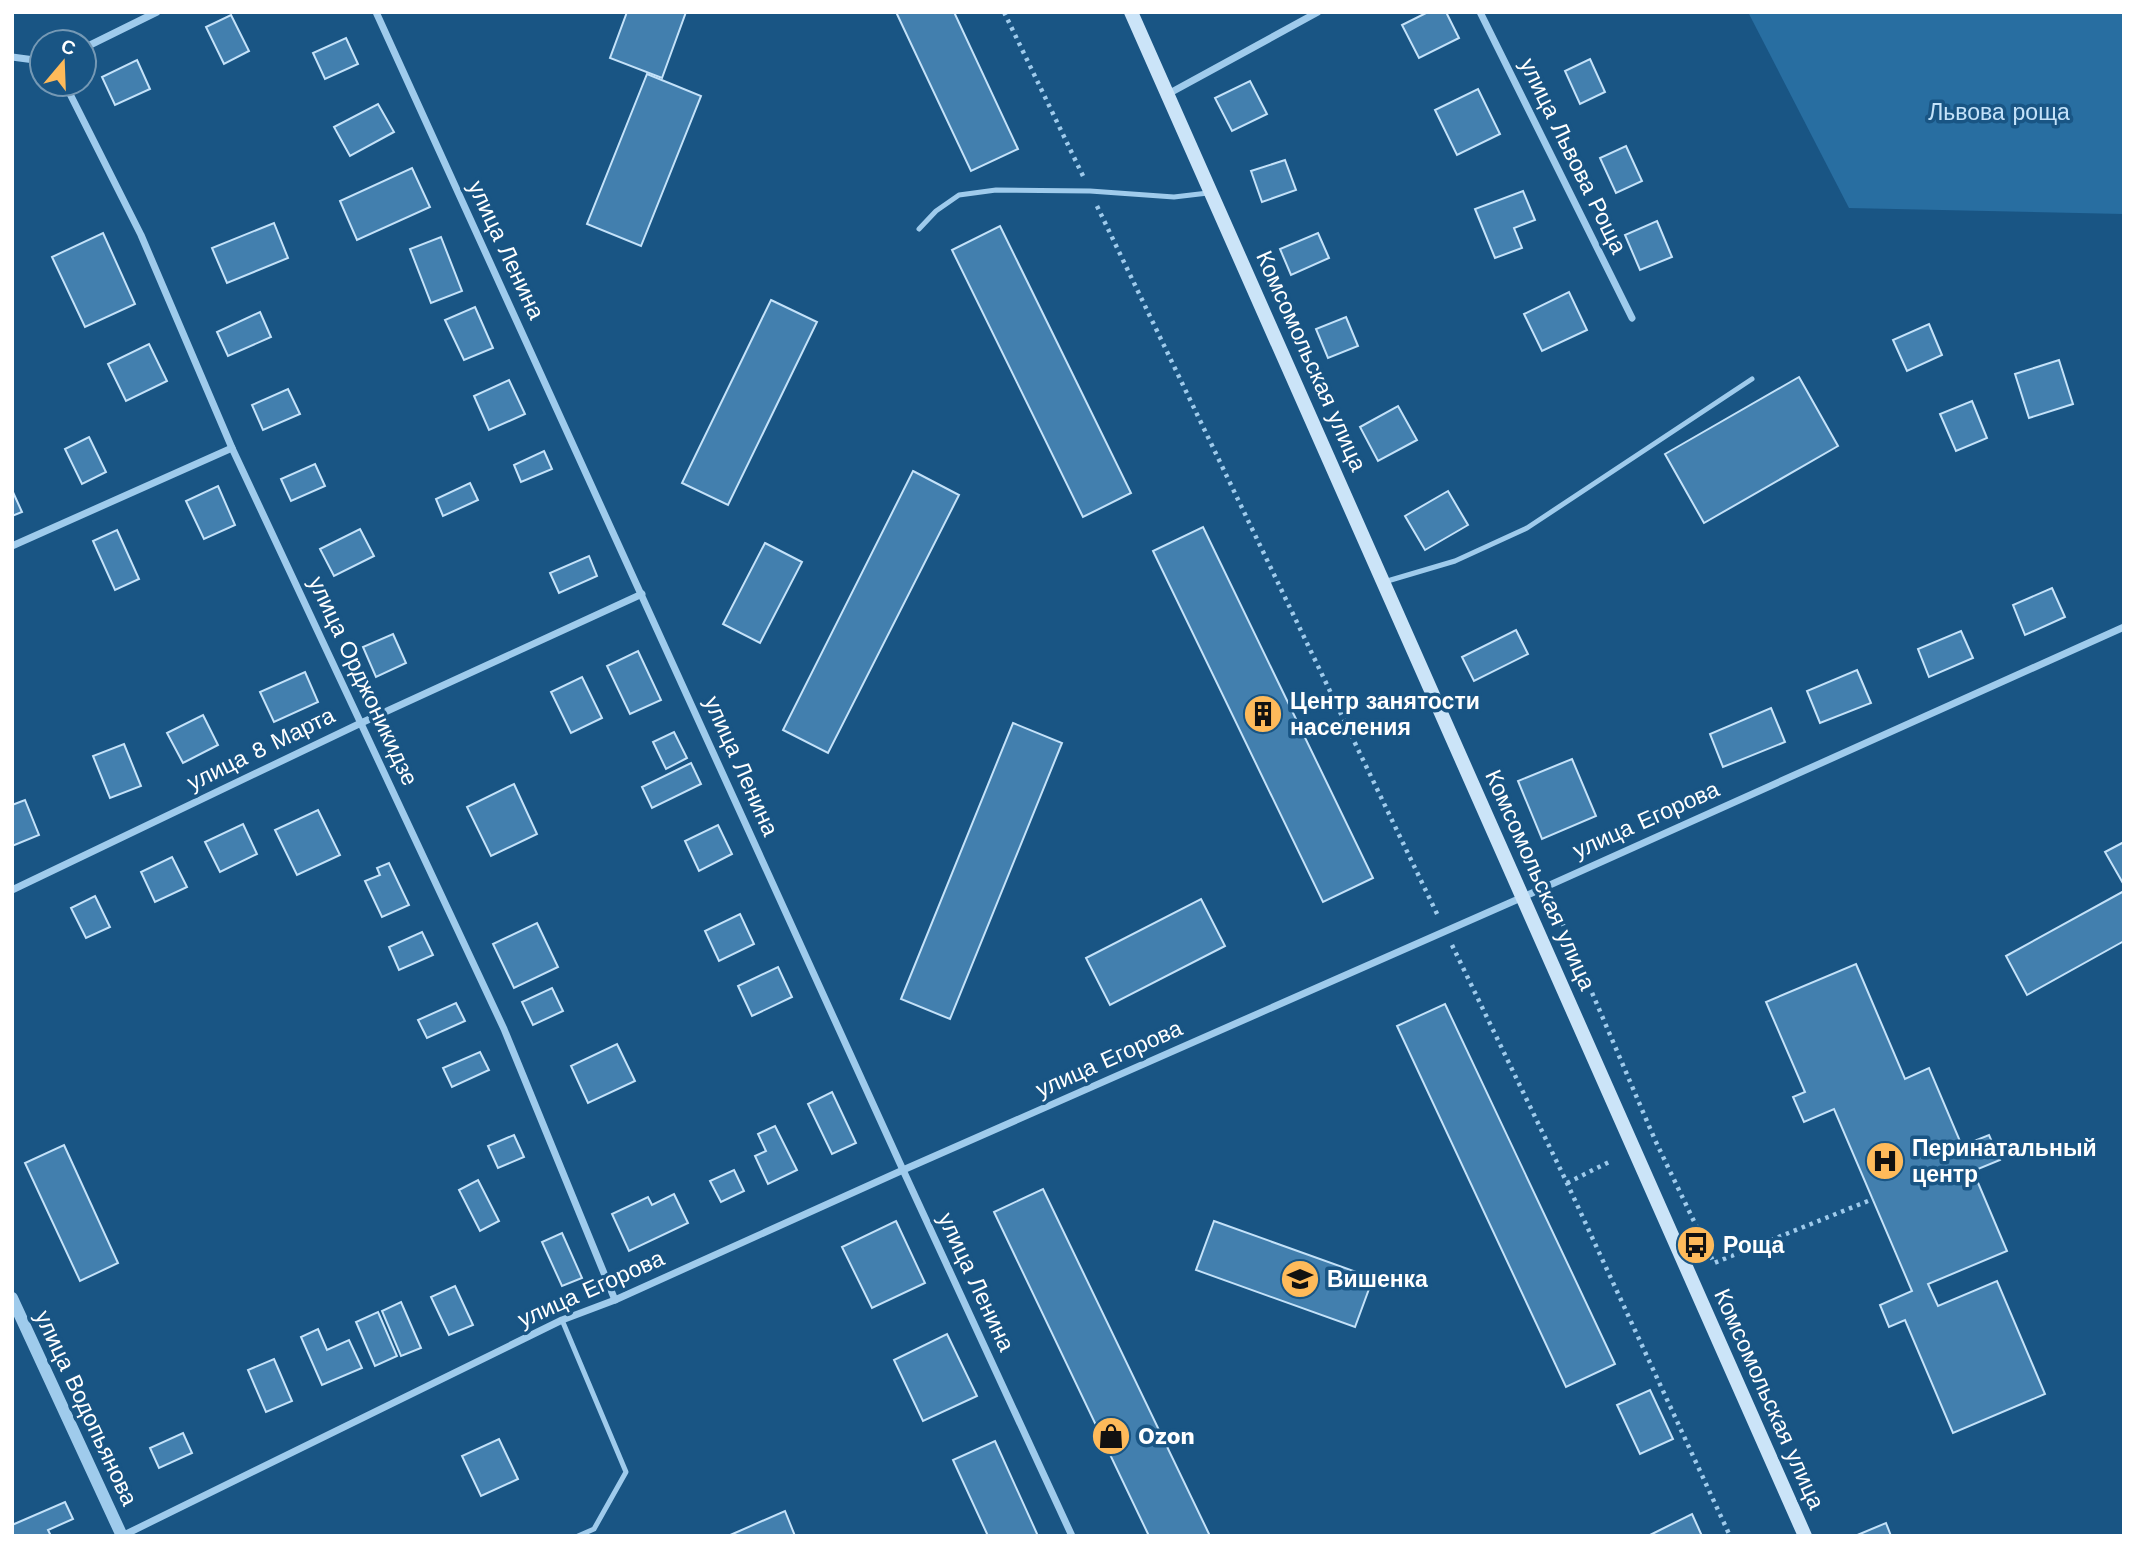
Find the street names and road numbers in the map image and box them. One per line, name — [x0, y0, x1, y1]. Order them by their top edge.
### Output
street label: улица Львова Роща — [1514, 54, 1632, 258]
street label: улица Ленина — [462, 176, 550, 324]
street label: Комсомольская улица — [1250, 247, 1372, 476]
street label: улица Орджоникидзе — [303, 572, 423, 790]
street label: улица Ленина — [698, 692, 784, 840]
street label: улица 8 Марта — [183, 702, 339, 796]
street label: Комсомольская улица — [1479, 766, 1601, 995]
street label: улица Егорова — [1569, 776, 1724, 864]
street label: улица Егорова — [1032, 1015, 1187, 1103]
street label: улица Ленина — [932, 1208, 1020, 1356]
street label: улица Егорова — [514, 1245, 669, 1333]
street label: Комсомольская улица — [1708, 1285, 1830, 1514]
street label: улица Водопьянова — [29, 1306, 143, 1510]

